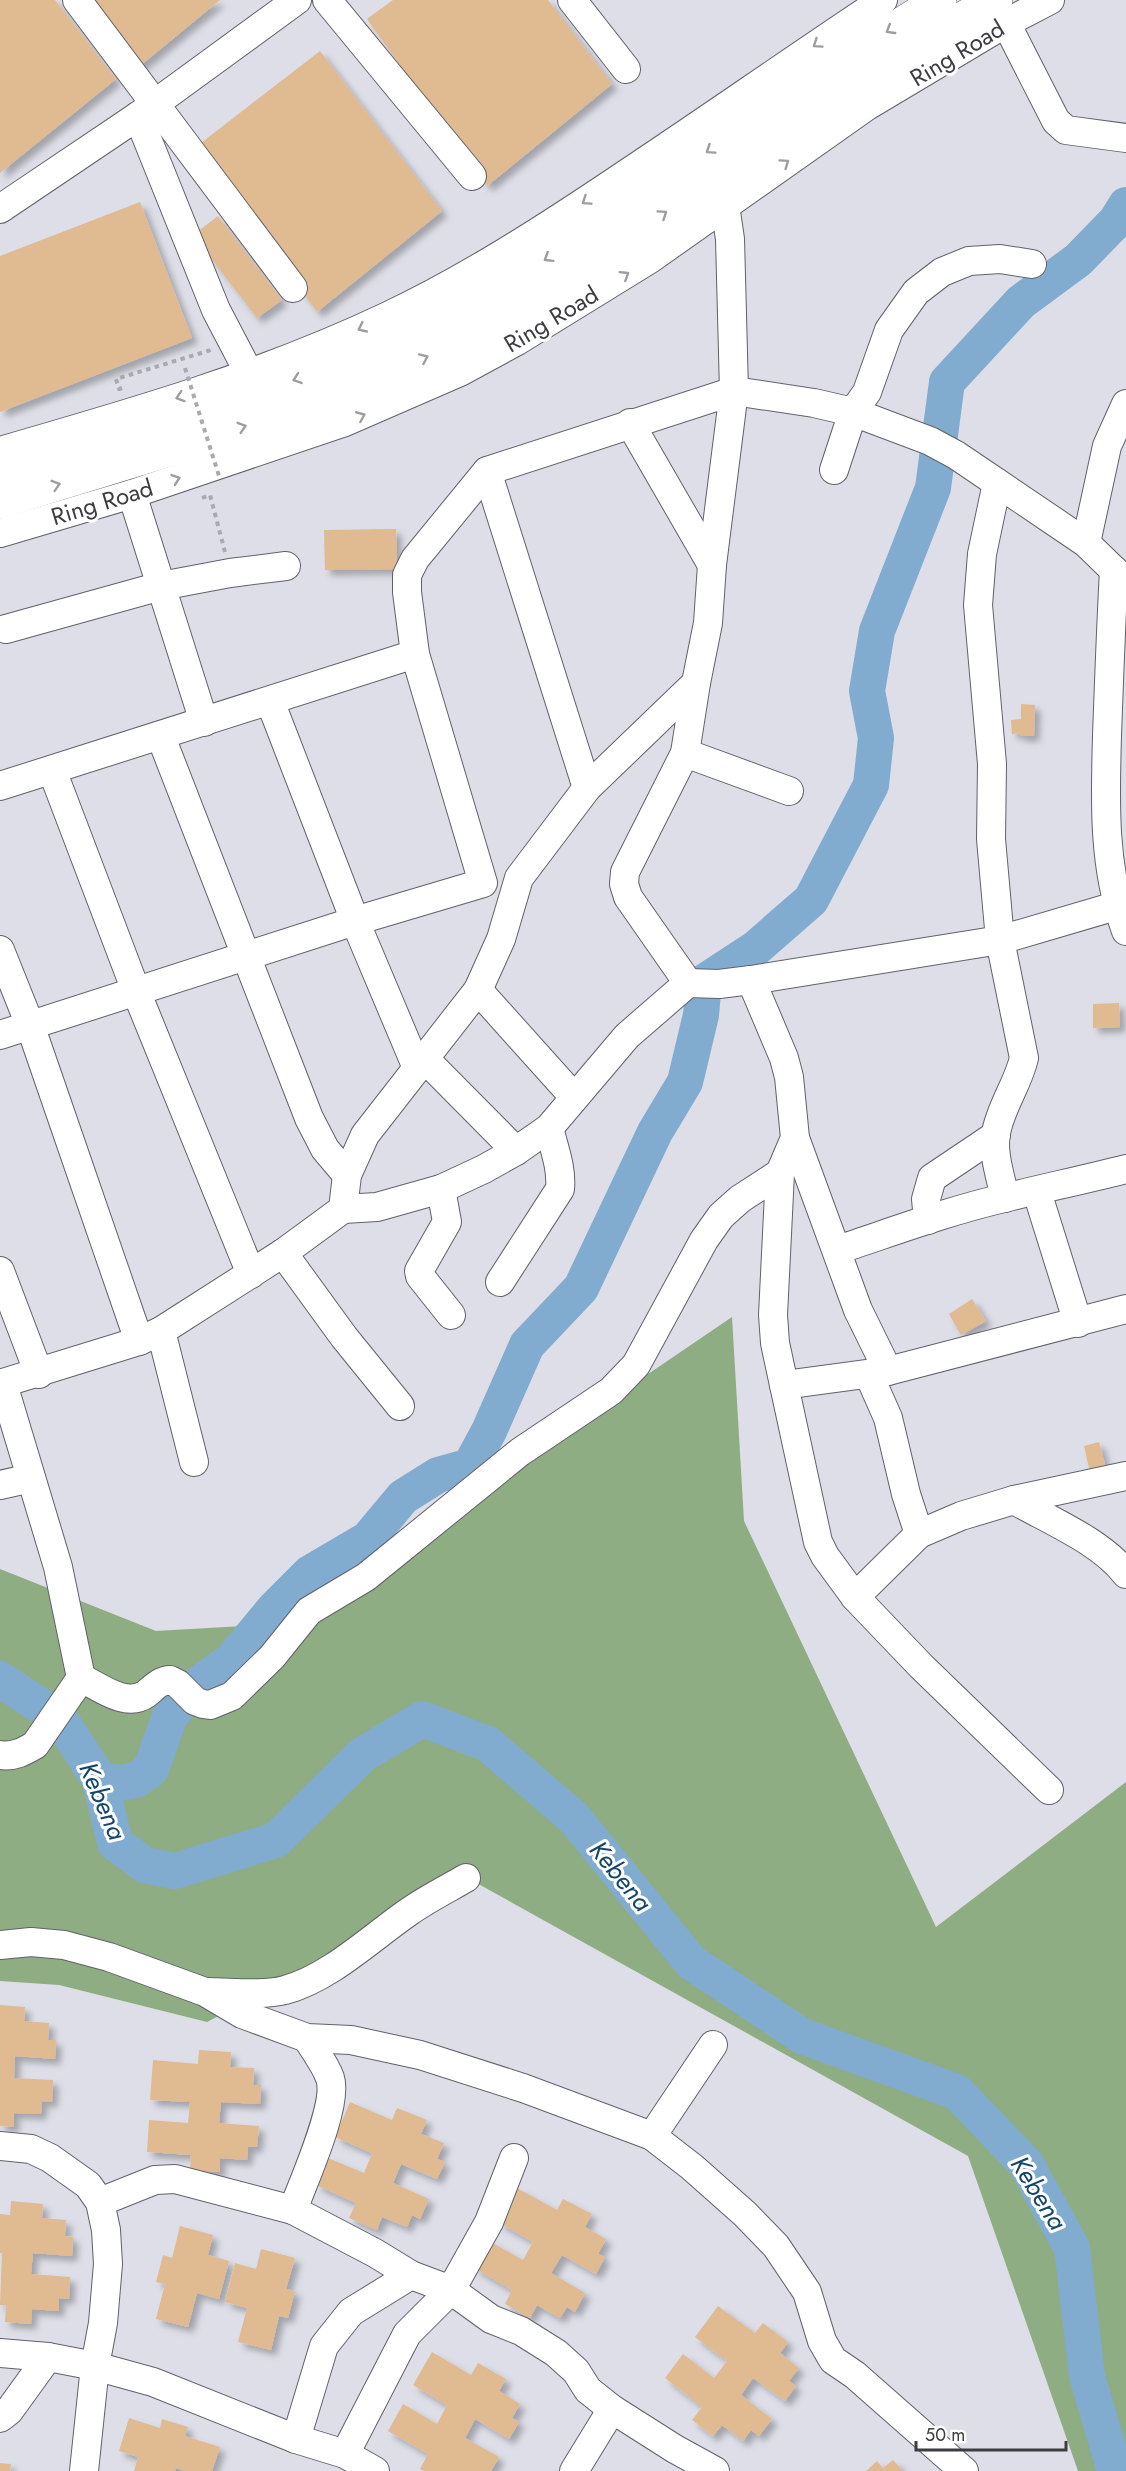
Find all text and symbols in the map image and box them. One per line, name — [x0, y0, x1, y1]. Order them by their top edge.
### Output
street label: Ring Road — [903, 11, 1011, 95]
one-way arrow — [886, 23, 896, 35]
one-way arrow — [813, 37, 824, 48]
one-way arrow — [706, 143, 717, 154]
one-way arrow — [778, 159, 789, 170]
one-way arrow — [582, 193, 593, 204]
one-way arrow — [657, 210, 667, 222]
one-way arrow — [543, 250, 554, 261]
one-way arrow — [619, 270, 629, 282]
street label: Ring Road — [497, 277, 605, 361]
one-way arrow — [358, 321, 369, 333]
one-way arrow — [418, 354, 429, 366]
one-way arrow — [292, 372, 303, 385]
one-way arrow — [175, 390, 186, 402]
one-way arrow — [355, 411, 366, 423]
one-way arrow — [236, 422, 247, 434]
street label: Ring Road — [47, 470, 157, 534]
one-way arrow — [170, 474, 181, 486]
one-way arrow — [50, 480, 61, 492]
water label: Kebena — [70, 1756, 137, 1846]
water label: Kebena — [581, 1832, 662, 1920]
water label: Kebena — [1001, 2148, 1077, 2238]
scale bar — [916, 2414, 1066, 2452]
text: 50 m — [925, 2422, 965, 2448]

